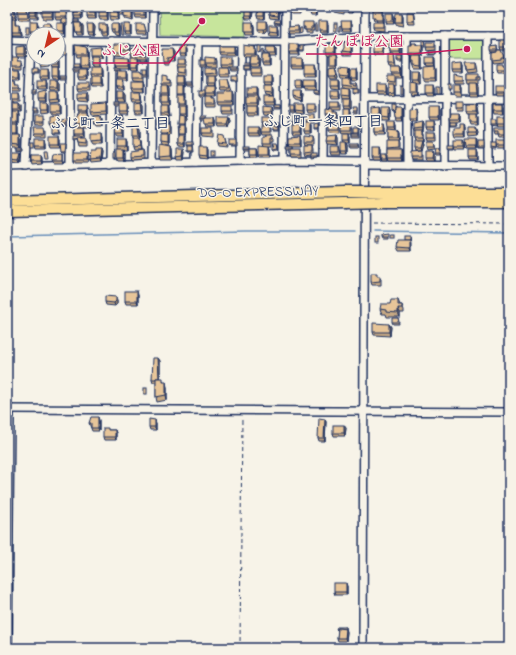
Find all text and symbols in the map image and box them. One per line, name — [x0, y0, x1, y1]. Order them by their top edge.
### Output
north arrow — [26, 26, 66, 66]
callout: たんぽぽ公園 — [306, 27, 412, 54]
text: たんぽぽ公園 — [314, 31, 404, 53]
callout: ふじ公園 — [93, 36, 169, 63]
text: ふじ公園 — [101, 40, 161, 62]
text: N — [33, 45, 48, 62]
district label: ふじ町一条四丁目 — [263, 111, 383, 133]
district label: ふじ町一条二丁目 — [50, 113, 170, 135]
street label: DO-O EXPRESSWAY — [196, 181, 319, 204]

